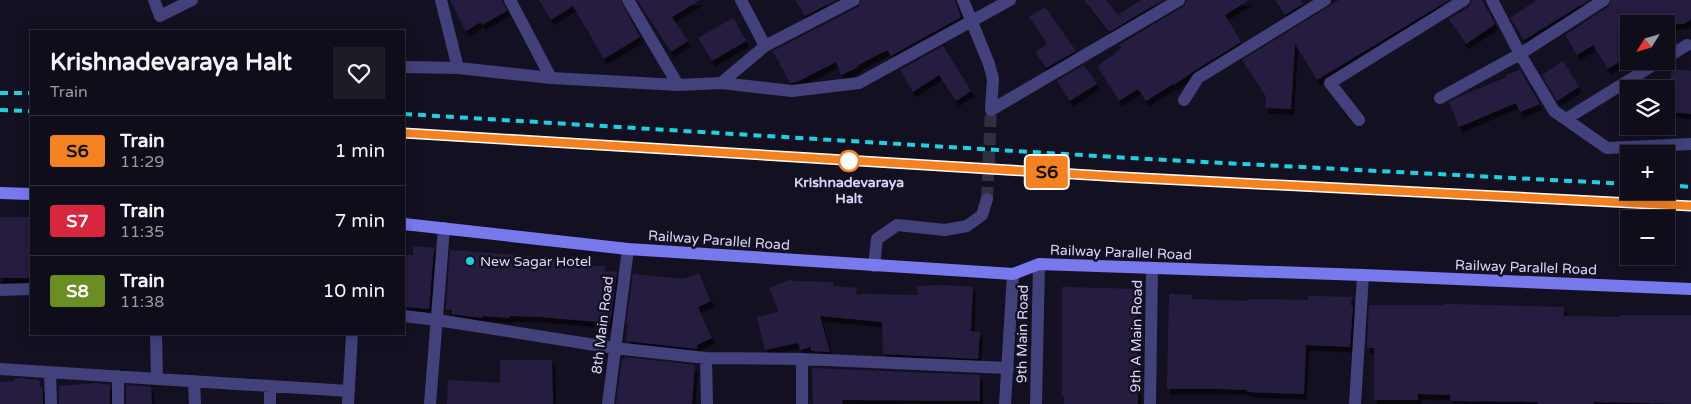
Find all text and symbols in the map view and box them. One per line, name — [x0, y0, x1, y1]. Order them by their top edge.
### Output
north arrow — [1620, 15, 1675, 70]
map controls — [1620, 15, 1675, 265]
button: heart — [333, 47, 385, 99]
text: Krishnadevaraya Halt — [50, 48, 292, 77]
button: layers — [1620, 80, 1675, 135]
text: Train — [50, 82, 88, 102]
text: Train — [120, 130, 165, 152]
text: S6 — [66, 140, 89, 162]
text: 1 min — [334, 140, 385, 162]
button: + — [1620, 145, 1675, 200]
marker: Krishnadevaraya Halt — [838, 150, 860, 172]
text: 11:29 — [120, 152, 164, 172]
line badge: S6 — [1024, 156, 1070, 188]
text: S6 — [1036, 161, 1058, 183]
place label: Krishnadevaraya Halt — [794, 174, 904, 207]
text: Train — [120, 200, 165, 222]
text: S7 — [66, 210, 89, 232]
text: 7 min — [334, 210, 385, 232]
button: − — [1620, 210, 1675, 265]
text: 11:35 — [120, 222, 164, 242]
street label: Railway Parallel Road — [648, 227, 790, 254]
street label: Railway Parallel Road — [1050, 242, 1192, 263]
place label: New Sagar Hotel — [480, 253, 591, 270]
marker: New Sagar Hotel — [464, 255, 476, 267]
street label: Railway Parallel Road — [1455, 257, 1597, 278]
text: Train — [120, 270, 165, 292]
street label: 8th Main Road — [588, 275, 617, 375]
text: S8 — [66, 280, 89, 302]
text: 10 min — [322, 280, 385, 302]
street label: 9th A Main Road — [1127, 280, 1146, 392]
street label: 9th Main Road — [1013, 285, 1032, 383]
text: 11:38 — [120, 292, 164, 312]

